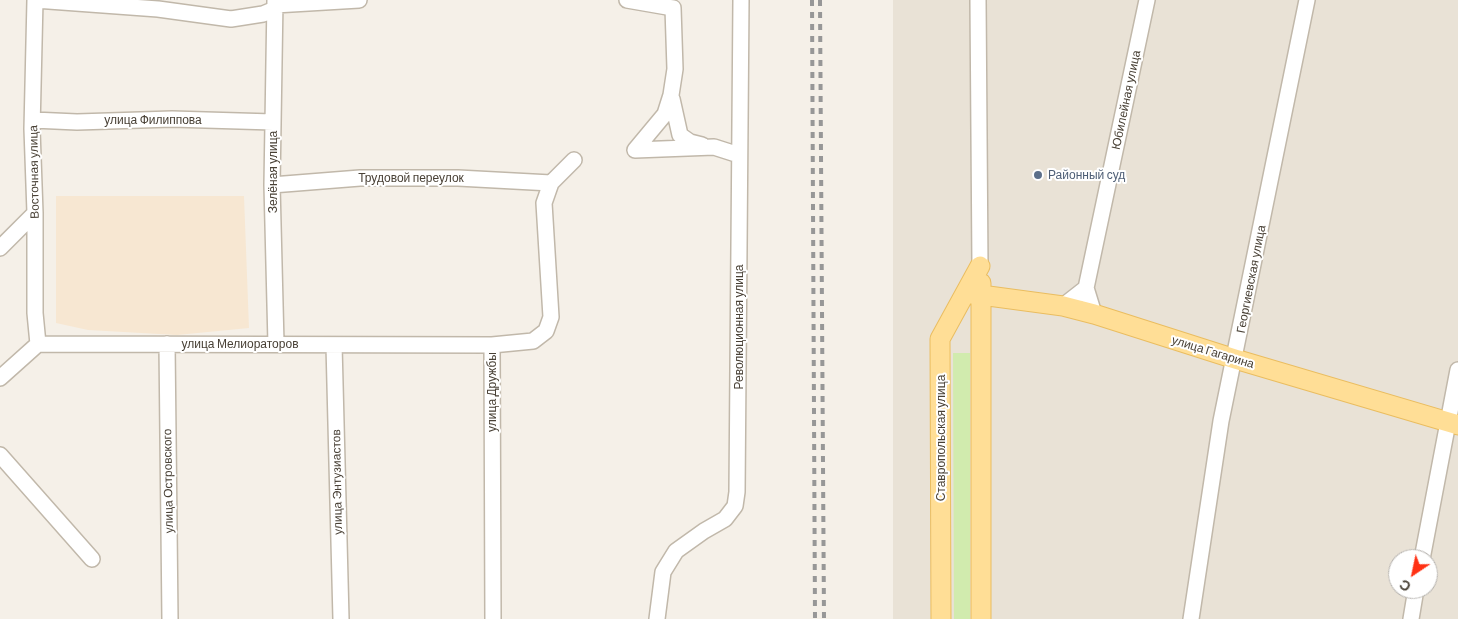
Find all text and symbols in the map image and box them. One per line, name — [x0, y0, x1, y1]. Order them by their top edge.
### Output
street label: Юбилейная улица — [1108, 49, 1144, 151]
street label: улица Филиппова — [104, 113, 202, 127]
street label: Восточная улица — [26, 125, 42, 219]
street label: Зелёная улица — [266, 131, 280, 213]
place label: Районный суд — [1048, 168, 1125, 182]
marker: Районный суд — [1032, 169, 1044, 181]
street label: Трудовой переулок — [358, 171, 464, 185]
street label: Георгиевская улица — [1233, 224, 1269, 334]
street label: Революционная улица — [732, 265, 746, 389]
street label: улица Гагарина — [1170, 333, 1256, 371]
street label: улица Мелиораторов — [181, 337, 299, 351]
street label: улица Дружбы — [485, 352, 499, 432]
street label: Ставропольская улица — [934, 375, 948, 501]
street label: улица Островского — [160, 429, 176, 533]
street label: улица Энтузиастов — [329, 429, 345, 535]
north arrow — [1388, 549, 1438, 599]
text: С — [1396, 576, 1414, 596]

